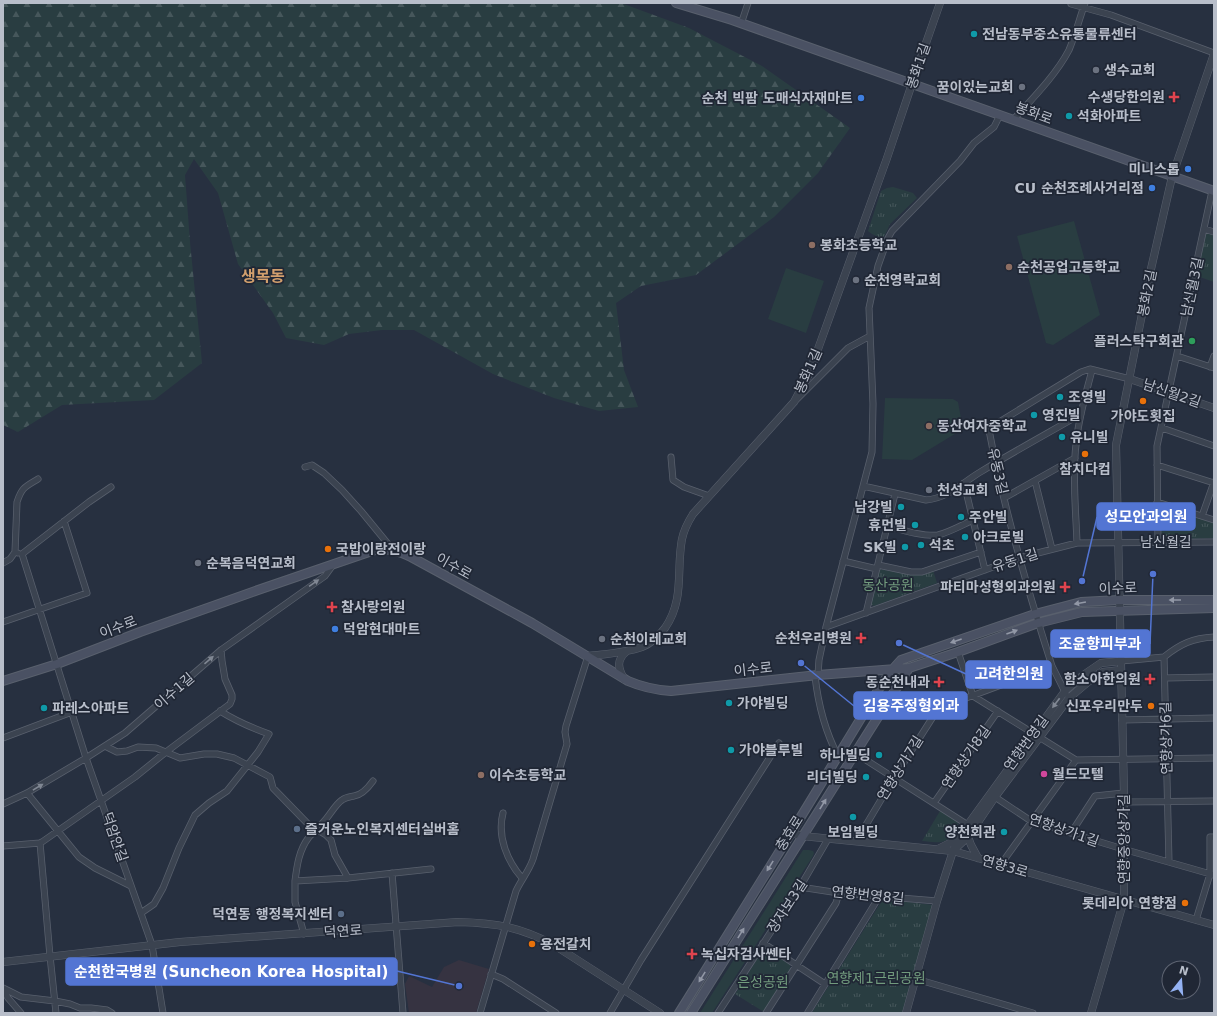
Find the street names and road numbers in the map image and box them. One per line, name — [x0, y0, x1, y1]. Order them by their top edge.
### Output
street label: 봉화1길 — [903, 41, 933, 91]
street label: 봉화로 — [1013, 99, 1055, 127]
street label: 남신월3길 — [1178, 256, 1206, 318]
street label: 봉화2길 — [1135, 268, 1159, 318]
street label: 봉화1길 — [791, 346, 825, 396]
street label: 남신월2길 — [1141, 376, 1203, 410]
street label: 유동3길 — [985, 446, 1011, 496]
street label: 남신월길 — [1140, 534, 1192, 550]
street label: 유동1길 — [990, 545, 1040, 575]
street label: 이수로 — [433, 550, 475, 582]
street label: 이수로 — [1098, 579, 1138, 597]
street label: 이수로 — [97, 613, 139, 641]
street label: 이수로 — [733, 659, 773, 679]
street label: 이수1길 — [151, 669, 197, 713]
street label: 연향상가6길 — [1157, 701, 1175, 775]
street label: 연향번영길 — [1001, 712, 1051, 774]
street label: 연향상가8길 — [938, 722, 994, 792]
street label: 연향상가7길 — [874, 733, 926, 803]
street label: 연향중앙상가길 — [1116, 794, 1132, 884]
street label: 덕암안길 — [99, 810, 131, 864]
street label: 연향상가1길 — [1027, 811, 1101, 849]
street label: 충효로 — [772, 812, 806, 854]
street label: 연향3로 — [980, 852, 1030, 880]
street label: 장자보3길 — [764, 876, 810, 936]
street label: 연향번영8길 — [831, 883, 905, 907]
street label: 덕연로 — [323, 922, 363, 940]

